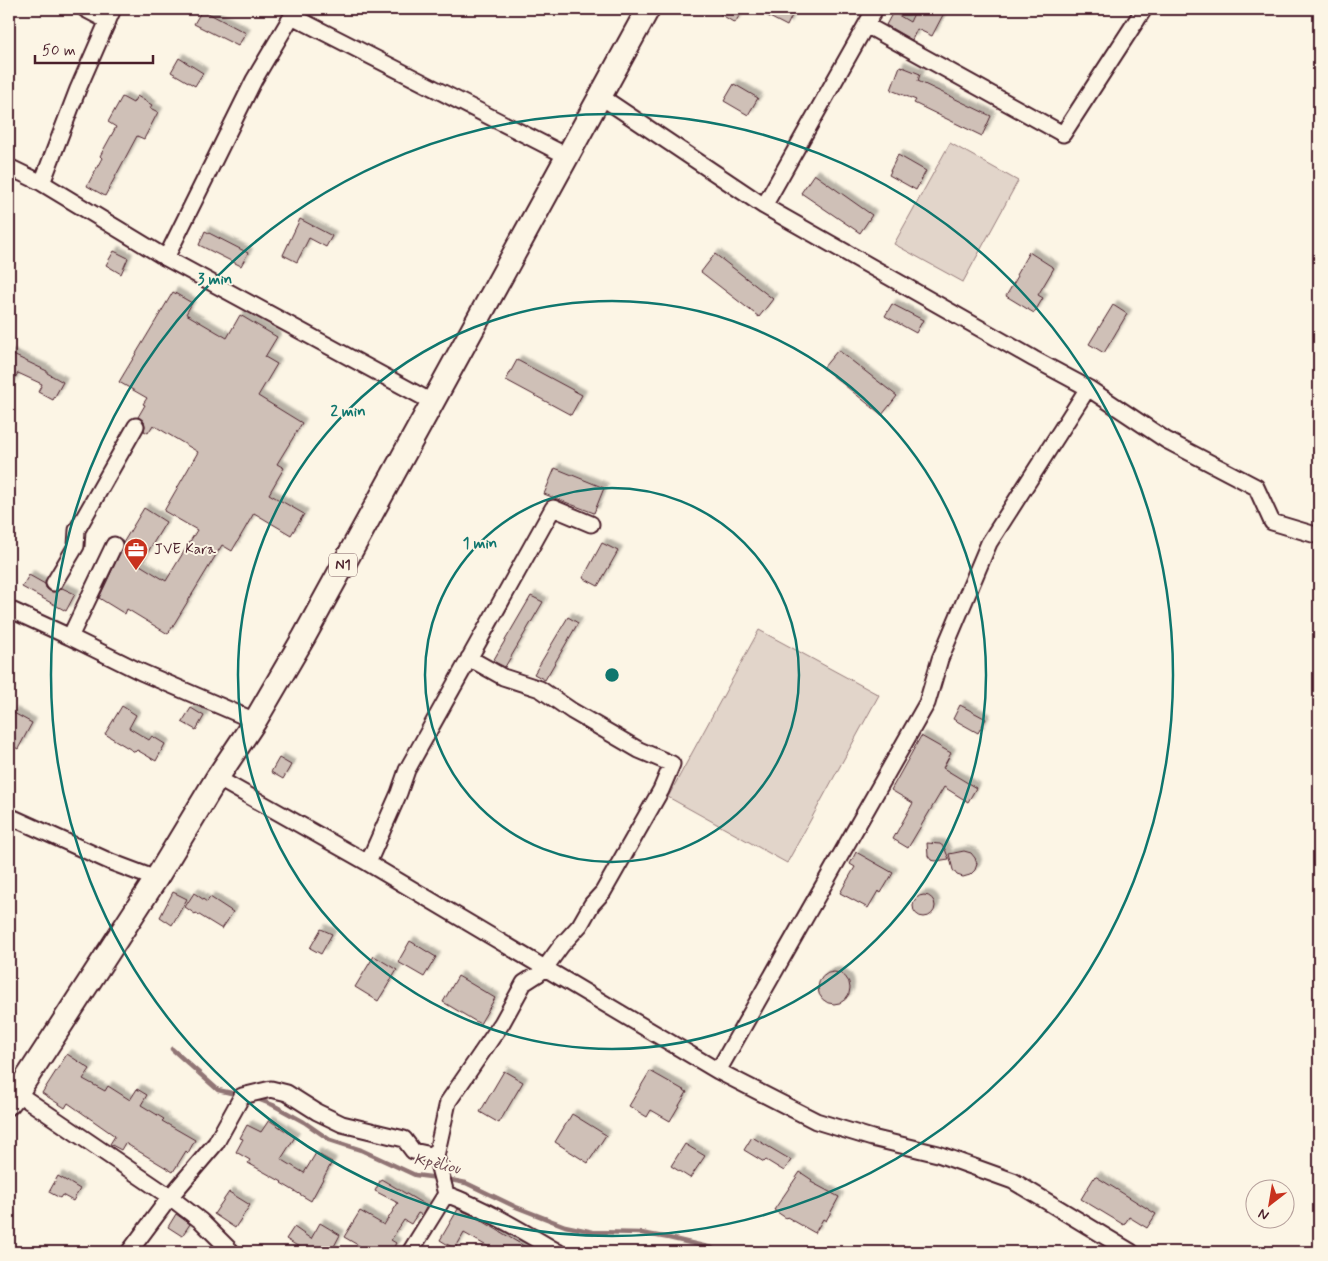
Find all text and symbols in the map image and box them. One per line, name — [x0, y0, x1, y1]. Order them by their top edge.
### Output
scale bar — [35, 32, 152, 64]
text: 50 m — [42, 41, 76, 61]
text: 3 min — [198, 270, 232, 290]
text: 2 min — [330, 402, 366, 422]
text: 1 min — [463, 534, 497, 554]
office icon: JVE Kara — [123, 537, 149, 571]
place label: JVE Kara — [154, 540, 217, 560]
road number: N1 — [329, 554, 357, 576]
centre of rings — [603, 666, 621, 684]
water label: Kpèliou — [412, 1149, 464, 1179]
north arrow — [1246, 1178, 1296, 1228]
text: N — [1255, 1204, 1272, 1224]

